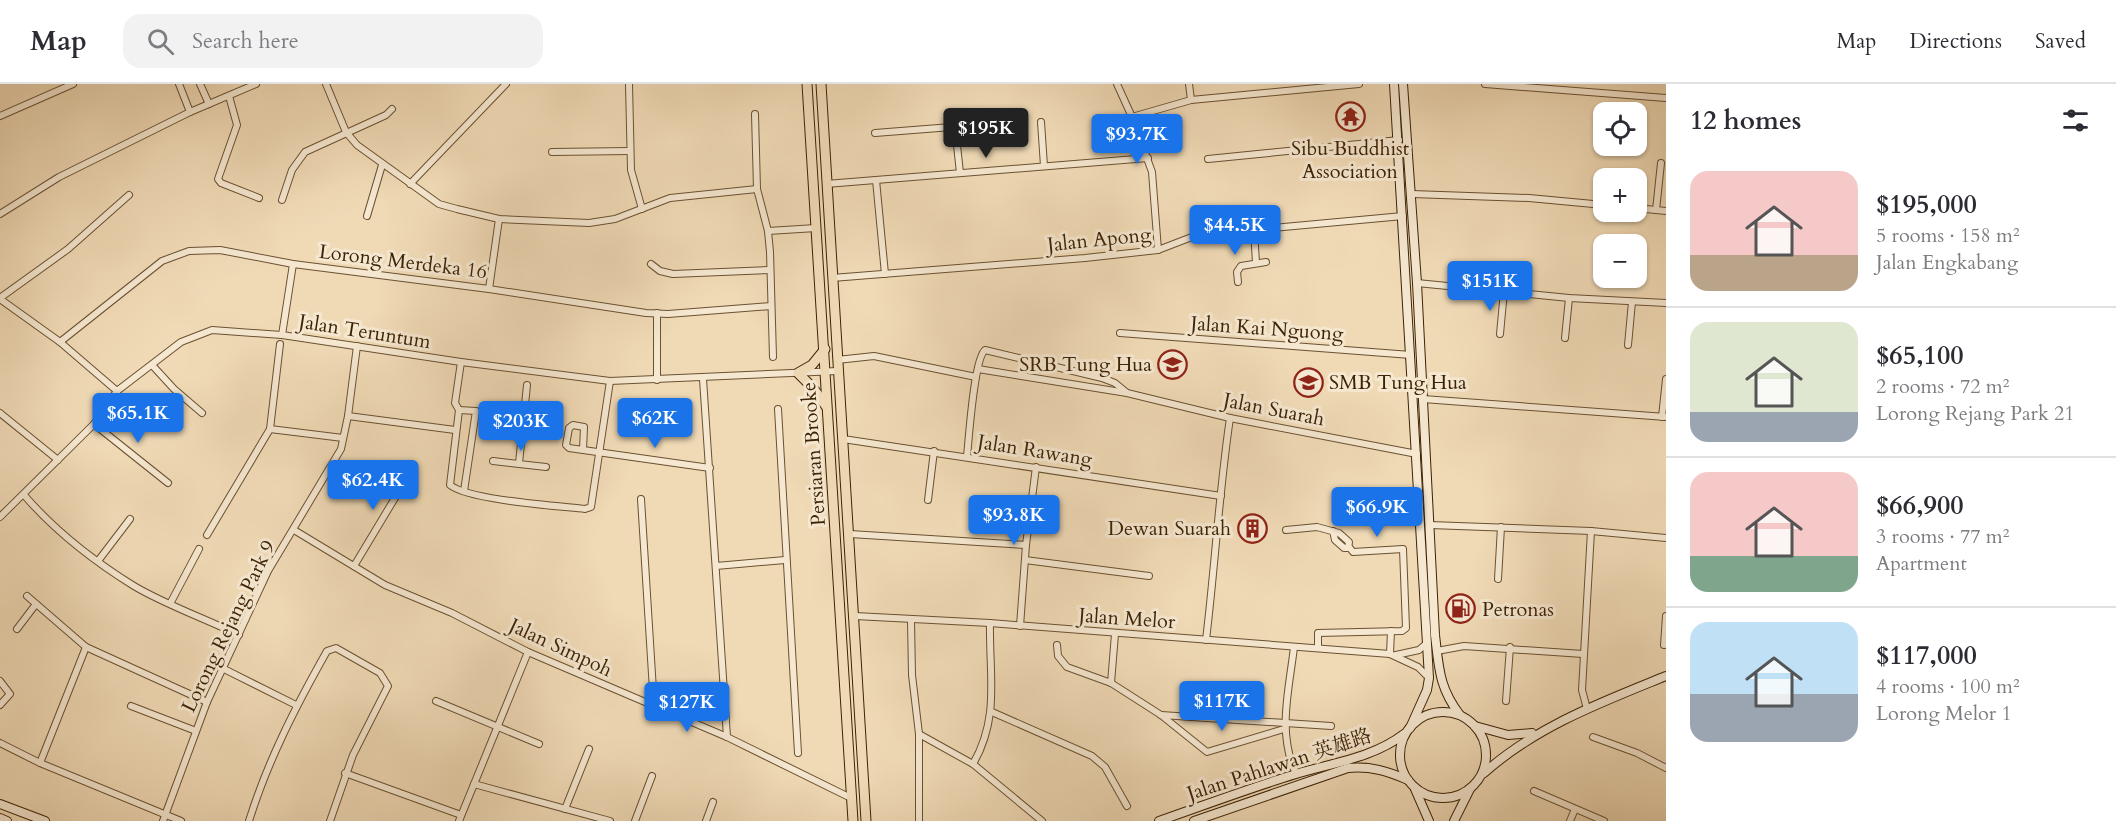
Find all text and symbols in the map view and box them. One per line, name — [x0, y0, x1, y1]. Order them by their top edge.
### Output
search box — [123, 14, 543, 68]
text: Map — [30, 22, 87, 60]
icon: search — [144, 25, 177, 58]
text: Search here — [192, 26, 299, 56]
text: Map — [1836, 27, 1876, 56]
text: Directions — [1909, 27, 2002, 56]
text: Saved — [2035, 27, 2086, 56]
temple icon: Sibu Buddhist Association — [1334, 101, 1366, 133]
map controls — [1593, 102, 1647, 288]
button: locate — [1593, 102, 1647, 156]
text: 12 homes — [1690, 103, 1801, 138]
icon: filters — [2059, 104, 2092, 137]
pin: $195K — [944, 108, 1028, 159]
text: $195K — [957, 114, 1015, 141]
pin: $93.7K — [1088, 114, 1186, 165]
text: $93.7K — [1106, 120, 1168, 147]
place label: Sibu Buddhist Association — [1291, 135, 1410, 185]
button: + — [1593, 168, 1647, 222]
text: $195,000 — [1876, 187, 1977, 222]
icon: home — [1738, 195, 1810, 267]
pin: $44.5K — [1186, 205, 1284, 256]
text: $44.5K — [1204, 211, 1266, 238]
street label: Jalan Apong — [1043, 221, 1153, 259]
text: 5 rooms · 158 m² — [1876, 222, 2020, 249]
button: − — [1593, 234, 1647, 288]
street label: Lorong Merdeka 16 — [317, 238, 489, 285]
text: Jalan Engkabang — [1876, 249, 2018, 276]
pin: $151K — [1448, 261, 1532, 312]
text: $151K — [1461, 267, 1519, 294]
street label: Jalan Teruntum — [294, 307, 433, 355]
street label: Jalan Kai Nguong — [1187, 309, 1345, 347]
text: $65,100 — [1876, 338, 1964, 373]
icon: home — [1738, 346, 1810, 418]
school or university icon: SRB Tung Hua — [1157, 348, 1189, 380]
place label: SRB Tung Hua — [1019, 351, 1152, 378]
school or university icon: SMB Tung Hua — [1292, 366, 1324, 398]
place label: SMB Tung Hua — [1329, 369, 1467, 396]
text: 2 rooms · 72 m² — [1876, 373, 2009, 400]
street label: Persiaran Brooke — [795, 381, 832, 527]
street label: Jalan Suarah — [1218, 386, 1327, 433]
pin: $65.1K — [89, 393, 187, 444]
pin: $62K — [619, 398, 691, 449]
text: $65.1K — [107, 399, 169, 426]
text: Lorong Rejang Park 21 — [1876, 400, 2074, 427]
pin: $203K — [479, 401, 563, 452]
text: $62K — [632, 404, 678, 431]
text: $203K — [492, 407, 550, 434]
street label: Jalan Rawang — [973, 428, 1095, 473]
pin: $62.4K — [324, 460, 422, 511]
text: $62.4K — [342, 466, 404, 493]
pin: $66.9K — [1328, 487, 1426, 538]
text: $66,900 — [1876, 488, 1964, 523]
text: $66.9K — [1346, 493, 1408, 520]
pin: $93.8K — [965, 495, 1063, 546]
icon: home — [1738, 496, 1810, 568]
text: $93.8K — [983, 501, 1045, 528]
building icon: Dewan Suarah — [1236, 512, 1268, 544]
place label: Dewan Suarah — [1108, 515, 1231, 542]
text: 3 rooms · 77 m² — [1876, 523, 2009, 550]
street label: Lorong Rejang Park 9 — [175, 536, 282, 717]
text: Apartment — [1876, 550, 1967, 577]
fuel station icon: Petronas — [1445, 593, 1477, 625]
place label: Petronas — [1482, 596, 1554, 623]
street label: Jalan Melor — [1075, 601, 1177, 635]
street label: Jalan Simpoh — [502, 611, 617, 683]
text: $117,000 — [1876, 638, 1977, 673]
icon: home — [1738, 646, 1810, 718]
text: 4 rooms · 100 m² — [1876, 673, 2020, 700]
pin: $117K — [1180, 681, 1264, 732]
pin: $127K — [645, 682, 729, 733]
text: $117K — [1193, 687, 1251, 714]
text: $127K — [658, 688, 716, 715]
text: Lorong Melor 1 — [1876, 700, 2012, 727]
street label: Jalan Pahlawan 英雄路 — [1181, 722, 1375, 808]

